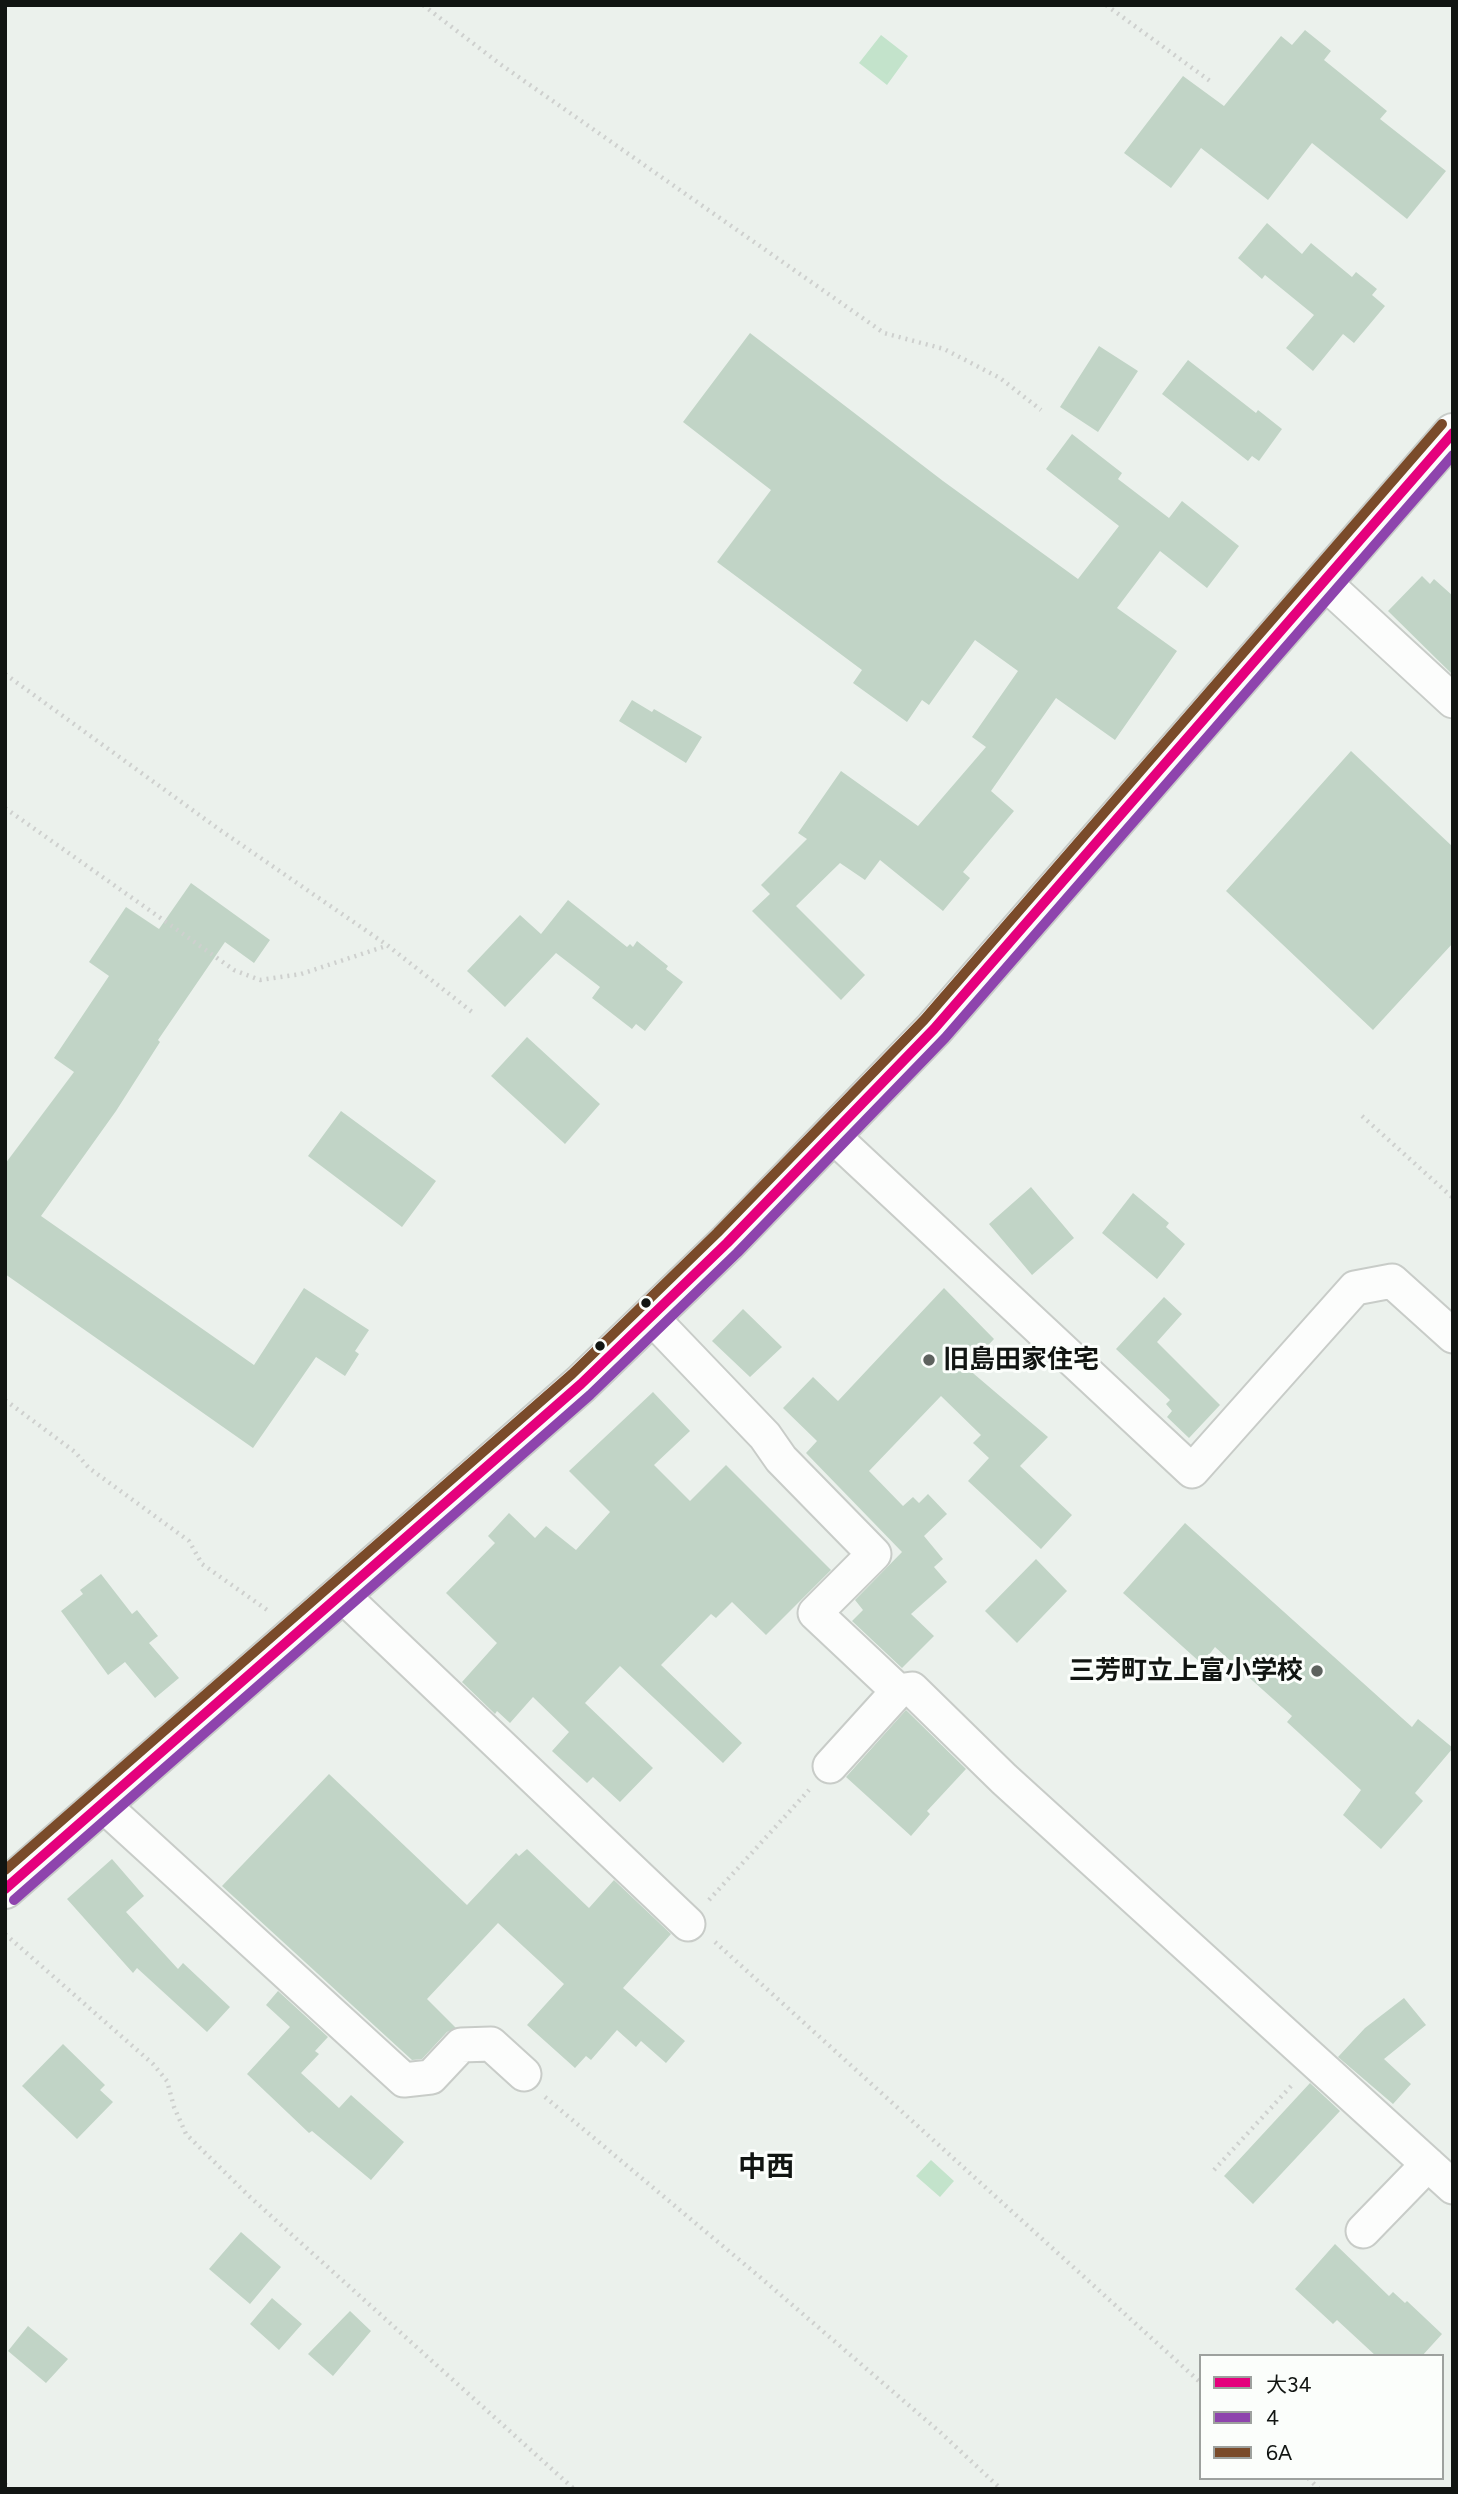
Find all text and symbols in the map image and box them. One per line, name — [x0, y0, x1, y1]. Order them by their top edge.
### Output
unlabelled marker — [639, 1296, 653, 1310]
unlabelled marker — [593, 1339, 607, 1353]
place label: 旧島田家住宅 — [943, 1344, 1099, 1376]
marker: 旧島田家住宅 — [921, 1352, 937, 1368]
place label: 三芳町立上富小学校 — [1069, 1655, 1303, 1687]
marker: 三芳町立上富小学校 — [1309, 1663, 1325, 1679]
district label: 中西 — [738, 2151, 794, 2185]
legend — [1199, 2354, 1444, 2480]
text: 大34 — [1266, 2372, 1311, 2397]
text: 4 — [1266, 2405, 1279, 2430]
text: 6A — [1266, 2440, 1292, 2465]

